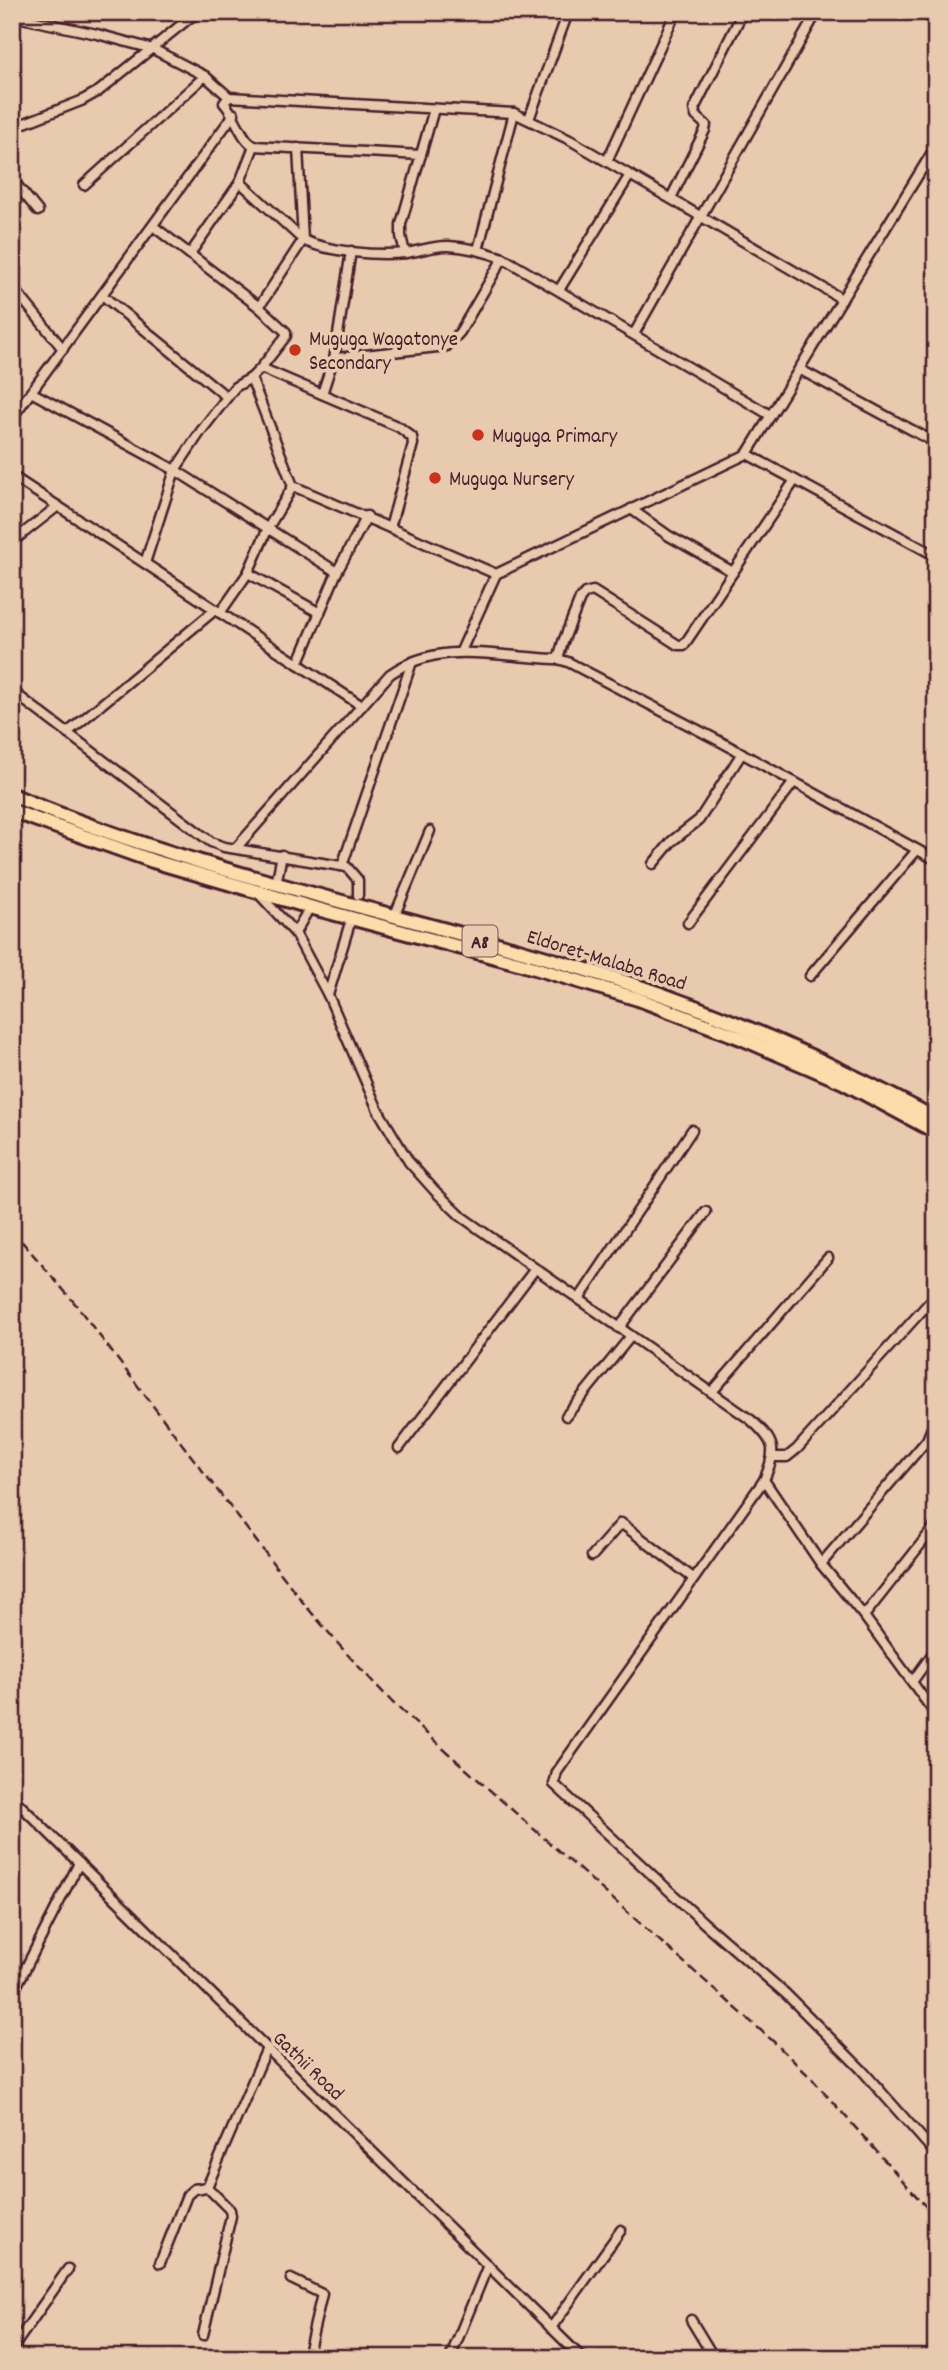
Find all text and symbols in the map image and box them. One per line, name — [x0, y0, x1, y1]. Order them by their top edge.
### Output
place label: Muguga Wagatonye Secondary — [309, 326, 458, 380]
marker: Muguga Wagatonye Secondary — [287, 342, 303, 358]
place label: Muguga Primary — [492, 423, 618, 453]
marker: Muguga Primary — [470, 427, 486, 443]
place label: Muguga Nursery — [449, 466, 575, 496]
marker: Muguga Nursery — [427, 470, 443, 486]
street label: Eldoret-Malaba Road — [522, 923, 690, 1000]
road number: A8 — [462, 925, 498, 956]
street label: Gathii Road — [264, 2025, 350, 2109]

